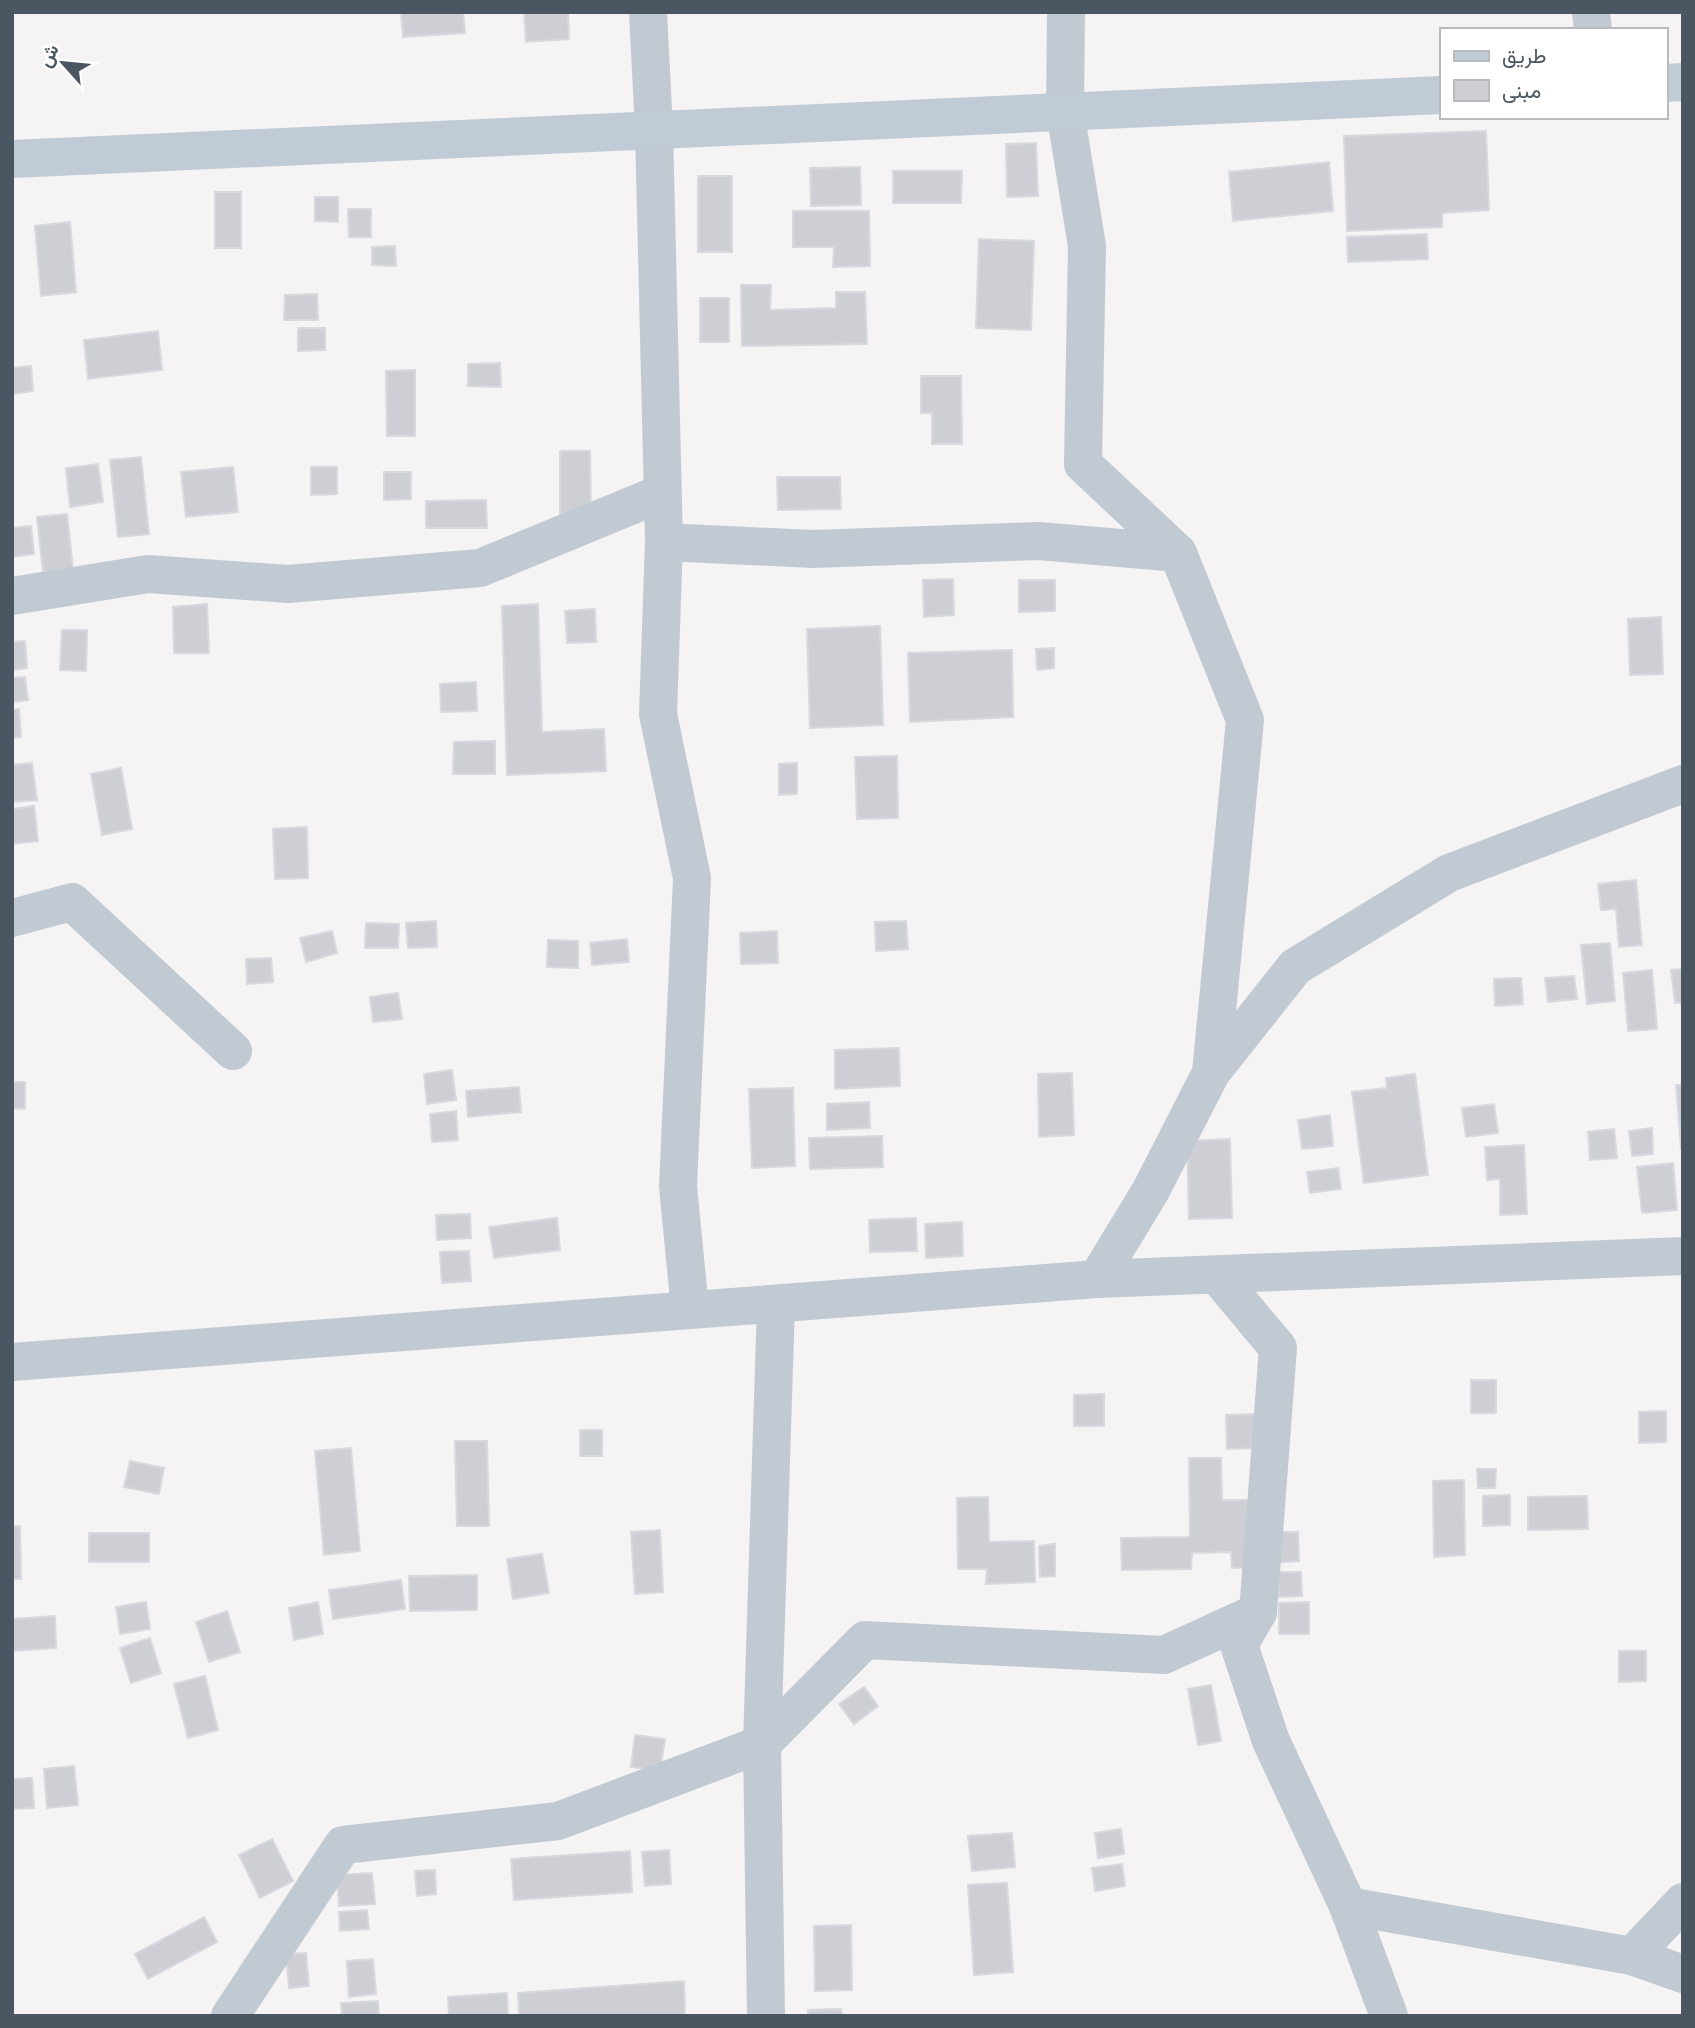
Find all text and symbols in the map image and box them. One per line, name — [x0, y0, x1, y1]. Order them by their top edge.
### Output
north arrow — [28, 28, 98, 98]
legend — [1440, 28, 1667, 119]
text: ش — [32, 40, 65, 71]
text: طريق — [1502, 42, 1547, 70]
text: مبنى — [1502, 77, 1541, 105]

